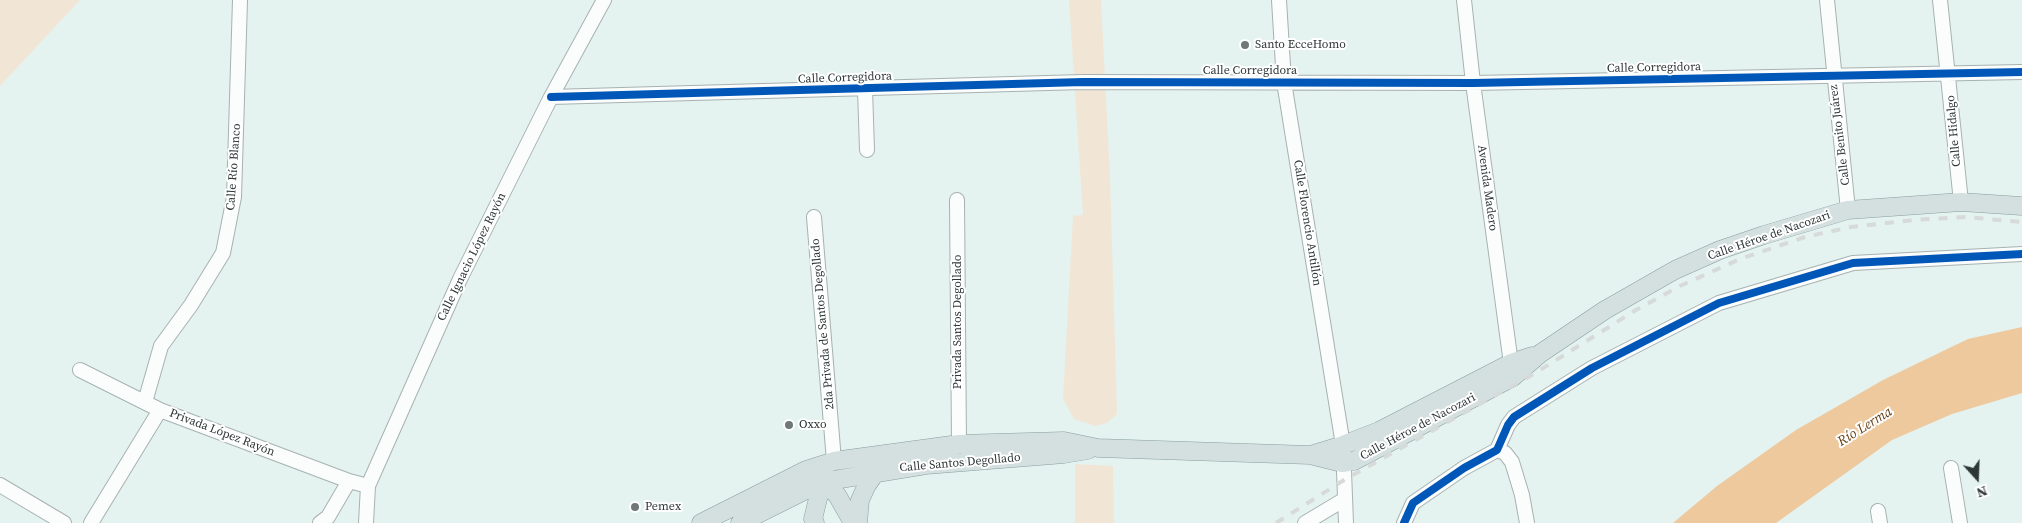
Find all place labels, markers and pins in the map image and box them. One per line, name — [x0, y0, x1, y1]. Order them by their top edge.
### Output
place label: Santo EcceHomo — [1255, 38, 1346, 52]
marker: Santo EcceHomo — [1239, 39, 1251, 51]
place label: Oxxo — [799, 418, 827, 432]
marker: Oxxo — [783, 419, 795, 431]
place label: Pemex — [645, 500, 681, 514]
marker: Pemex — [629, 501, 641, 513]

